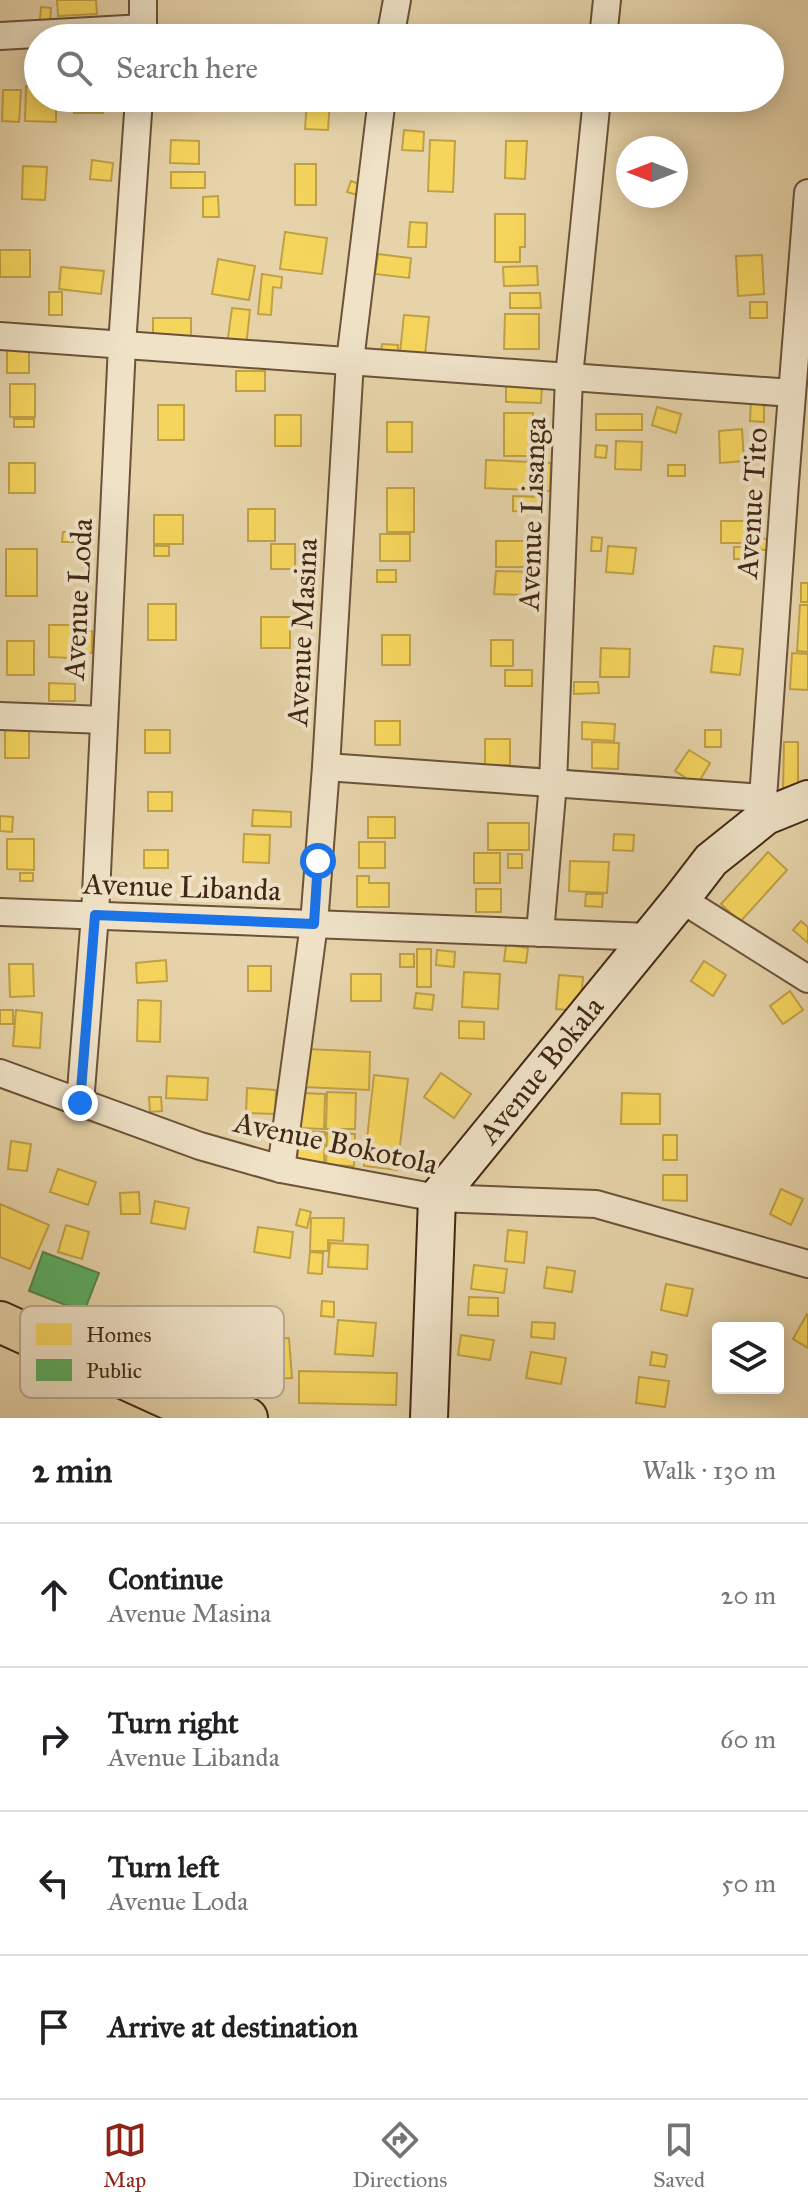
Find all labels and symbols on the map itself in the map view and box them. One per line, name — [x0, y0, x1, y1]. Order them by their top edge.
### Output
north arrow — [616, 136, 688, 208]
street label: Avenue Lisanga — [511, 416, 553, 613]
street label: Avenue Tito — [729, 426, 775, 582]
street label: Avenue Loda — [56, 517, 100, 683]
street label: Avenue Masina — [279, 537, 325, 729]
route start — [300, 843, 336, 879]
street label: Avenue Libanda — [80, 865, 282, 908]
street label: Avenue Bokala — [469, 989, 611, 1152]
route end — [62, 1085, 98, 1121]
street label: Avenue Bokotola — [229, 1103, 441, 1182]
legend — [20, 1306, 284, 1398]
text: Homes — [86, 1321, 152, 1348]
text: Public — [86, 1357, 142, 1384]

